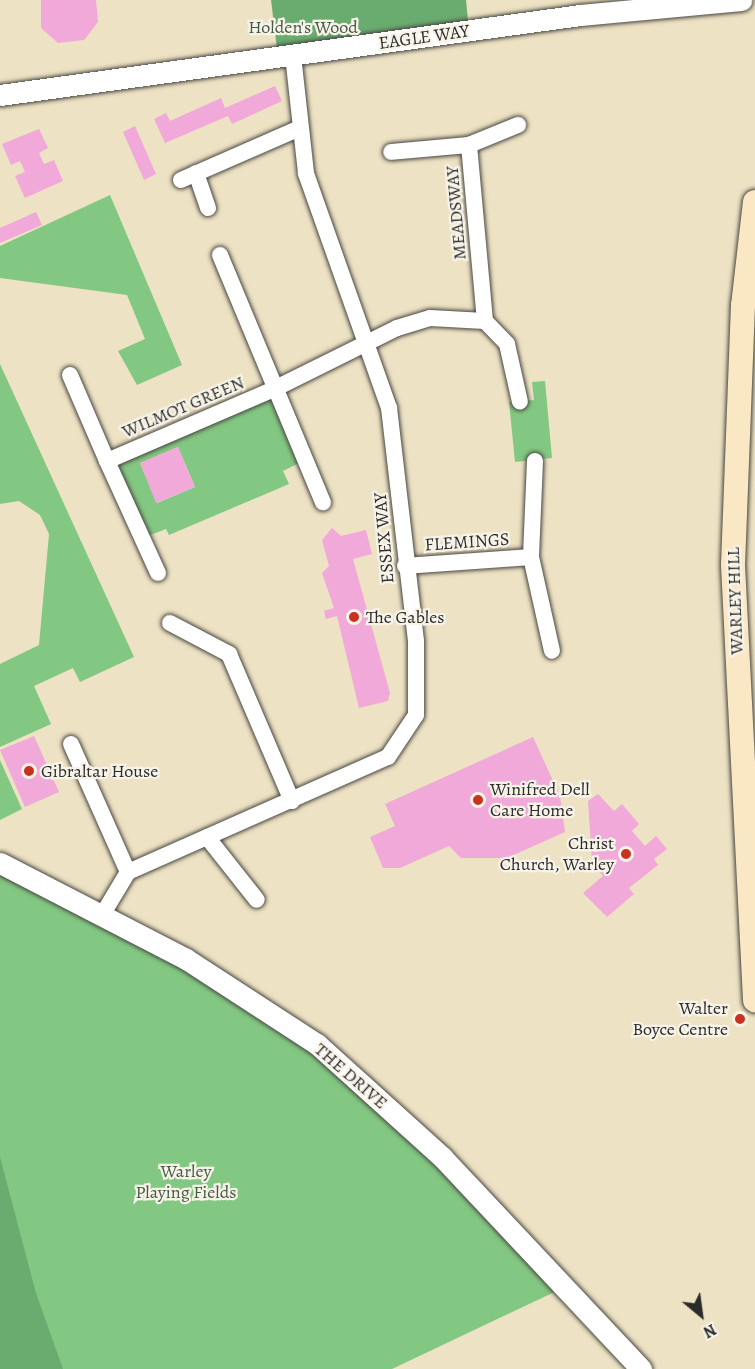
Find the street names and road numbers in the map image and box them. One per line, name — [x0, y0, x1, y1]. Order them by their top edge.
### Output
street label: EAGLE WAY — [377, 20, 471, 54]
street label: MEADSWAY — [441, 165, 471, 261]
street label: WILMOT GREEN — [119, 372, 247, 442]
street label: ESSEX WAY — [369, 492, 399, 584]
street label: FLEMINGS — [424, 528, 510, 556]
street label: WARLEY HILL — [722, 547, 748, 655]
street label: THE DRIVE — [310, 1039, 392, 1113]

